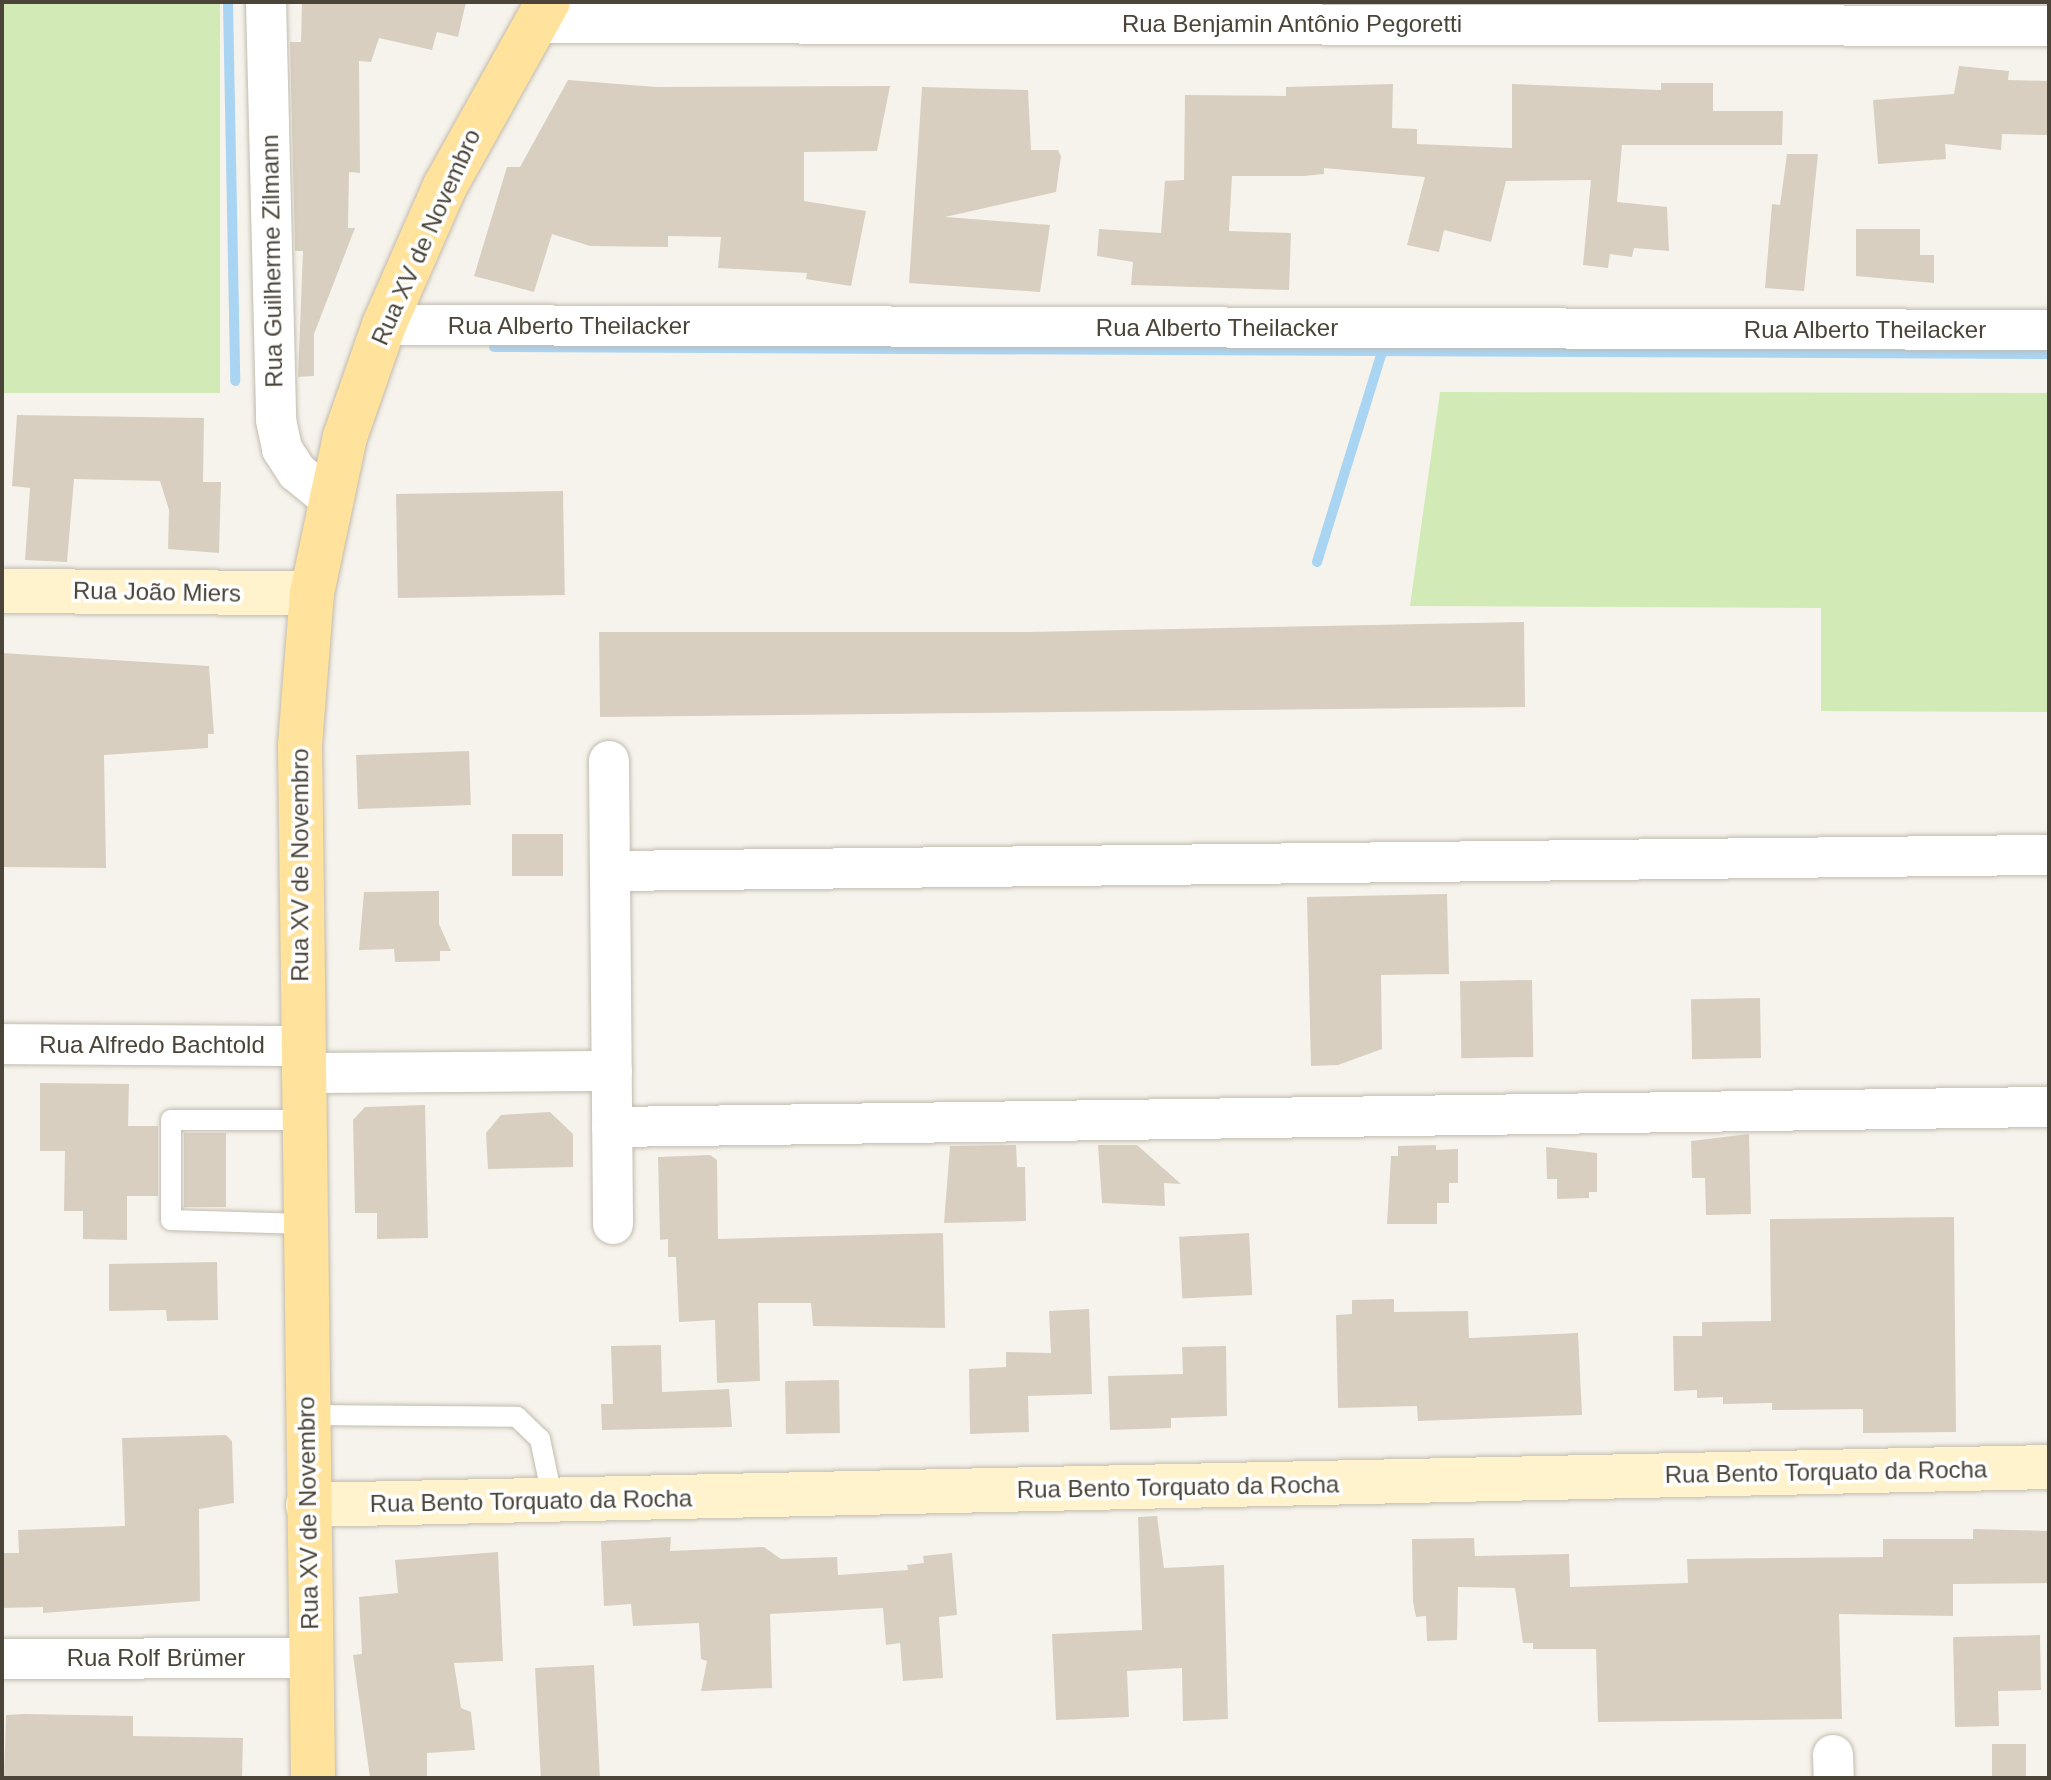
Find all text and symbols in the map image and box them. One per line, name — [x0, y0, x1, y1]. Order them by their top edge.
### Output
street label: Rua Benjamin Antônio Pegoretti — [1121, 10, 1463, 38]
street label: Rua XV de Novembro — [365, 125, 487, 349]
street label: Rua Guilherme Zilmann — [255, 134, 289, 388]
street label: Rua Alberto Theilacker — [447, 312, 691, 340]
street label: Rua Alberto Theilacker — [1095, 314, 1339, 342]
street label: Rua Alberto Theilacker — [1743, 316, 1987, 344]
street label: Rua João Miers — [73, 576, 241, 608]
street label: Rua XV de Novembro — [286, 748, 314, 982]
street label: Rua Alfredo Bachtold — [39, 1031, 265, 1059]
street label: Rua XV de Novembro — [292, 1396, 324, 1630]
street label: Rua Bento Torquato da Rocha — [1664, 1455, 1988, 1489]
street label: Rua Bento Torquato da Rocha — [1016, 1470, 1340, 1504]
street label: Rua Bento Torquato da Rocha — [369, 1484, 693, 1518]
street label: Rua Rolf Brümer — [67, 1644, 245, 1672]

